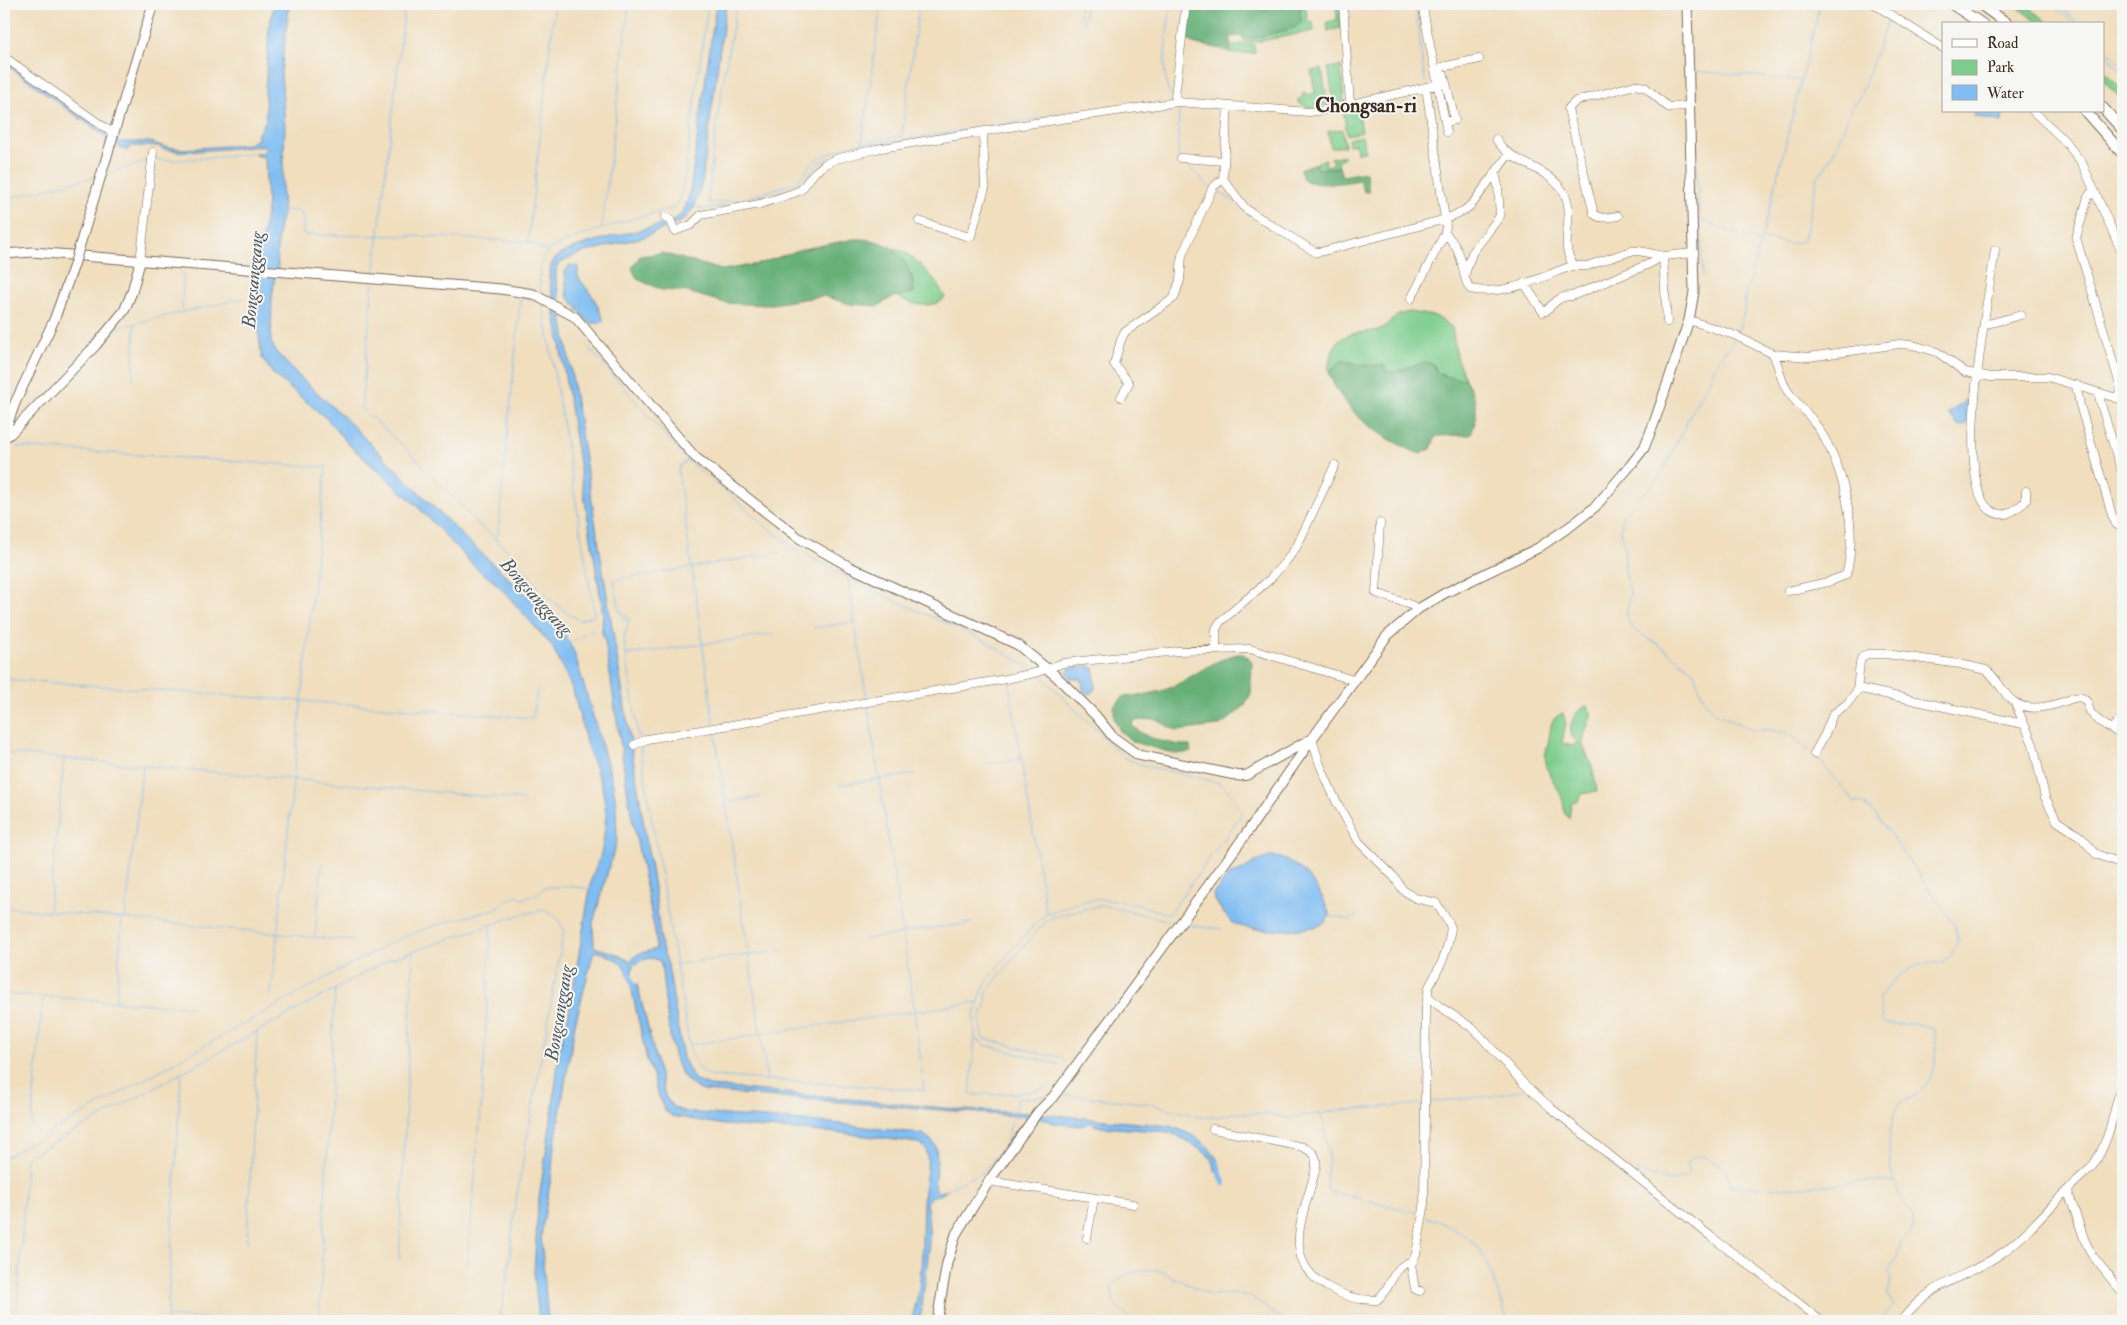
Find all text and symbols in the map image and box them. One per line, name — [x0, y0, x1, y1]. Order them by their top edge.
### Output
legend — [1942, 22, 2104, 112]
text: Road — [1987, 34, 2019, 53]
text: Park — [1987, 58, 2014, 77]
text: Water — [1986, 84, 2024, 103]
district label: Chongsan-ri — [1315, 93, 1417, 119]
water label: Bongsanggang — [237, 230, 269, 331]
water label: Bongsanggang — [494, 552, 578, 642]
water label: Bongsanggang — [539, 962, 579, 1064]

